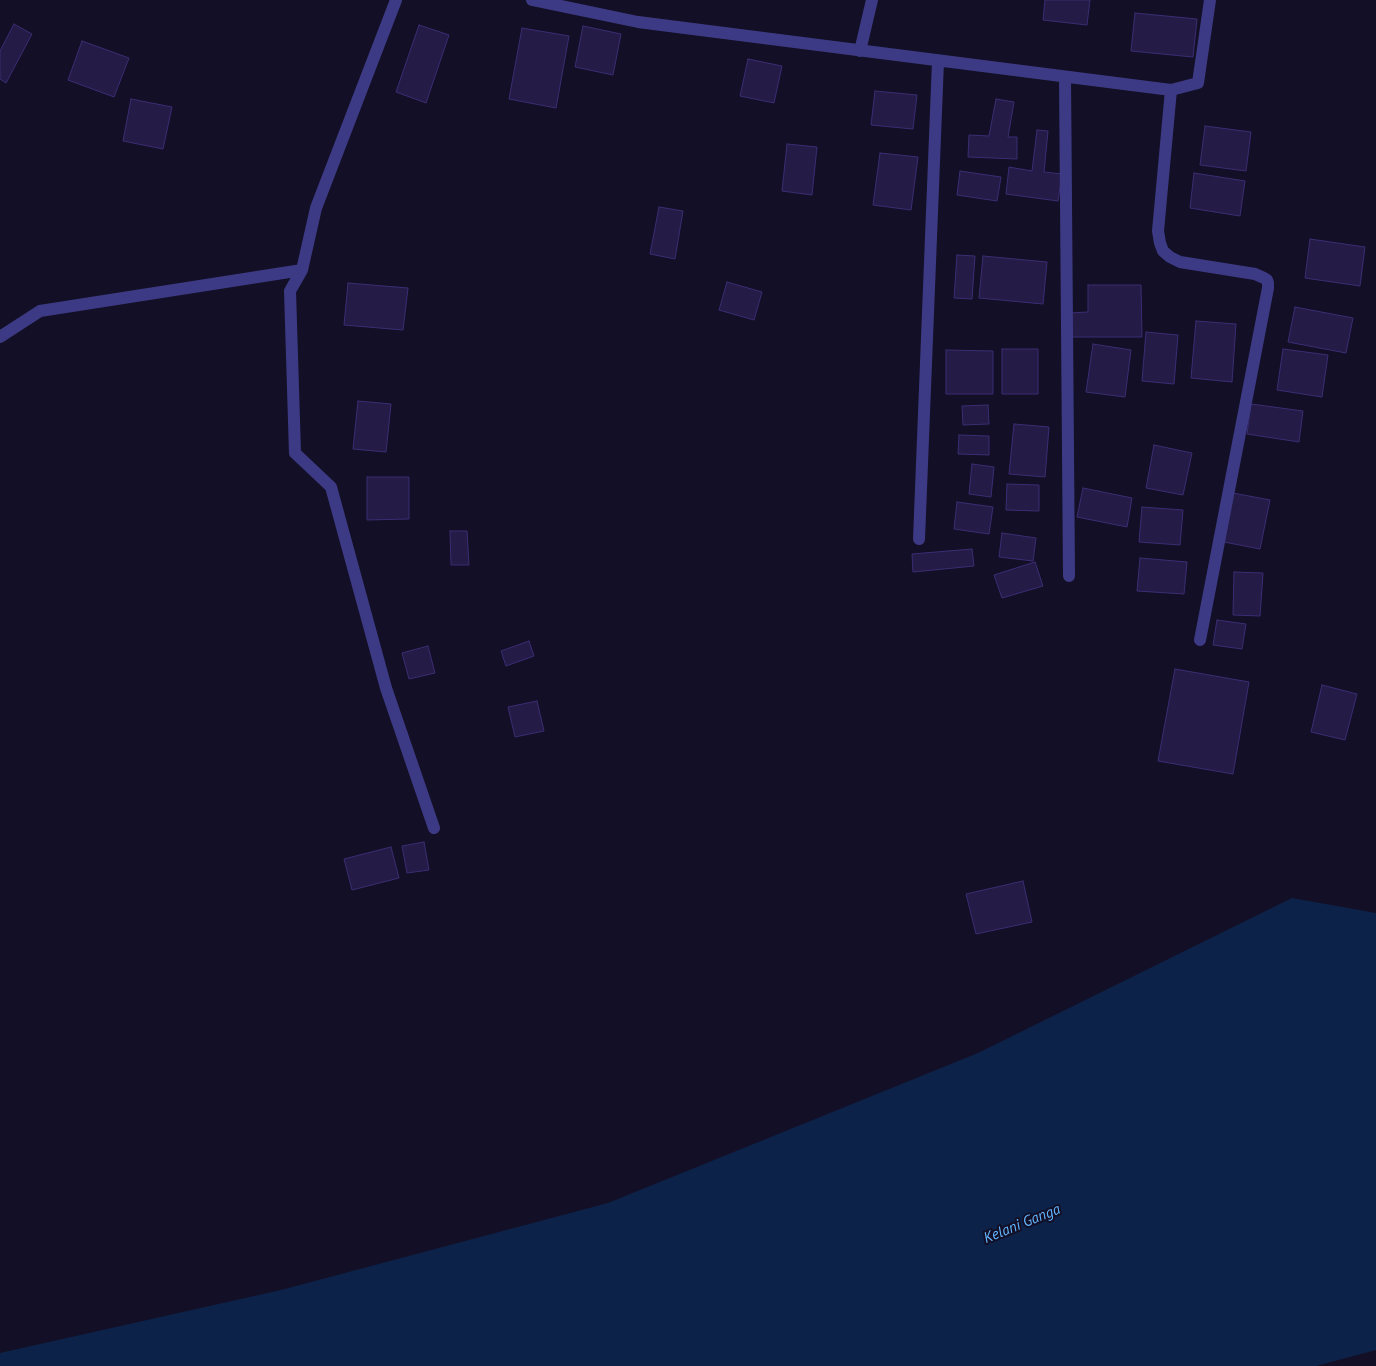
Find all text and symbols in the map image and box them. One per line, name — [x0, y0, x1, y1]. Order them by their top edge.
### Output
water label: Kelani Ganga — [981, 1200, 1063, 1248]

